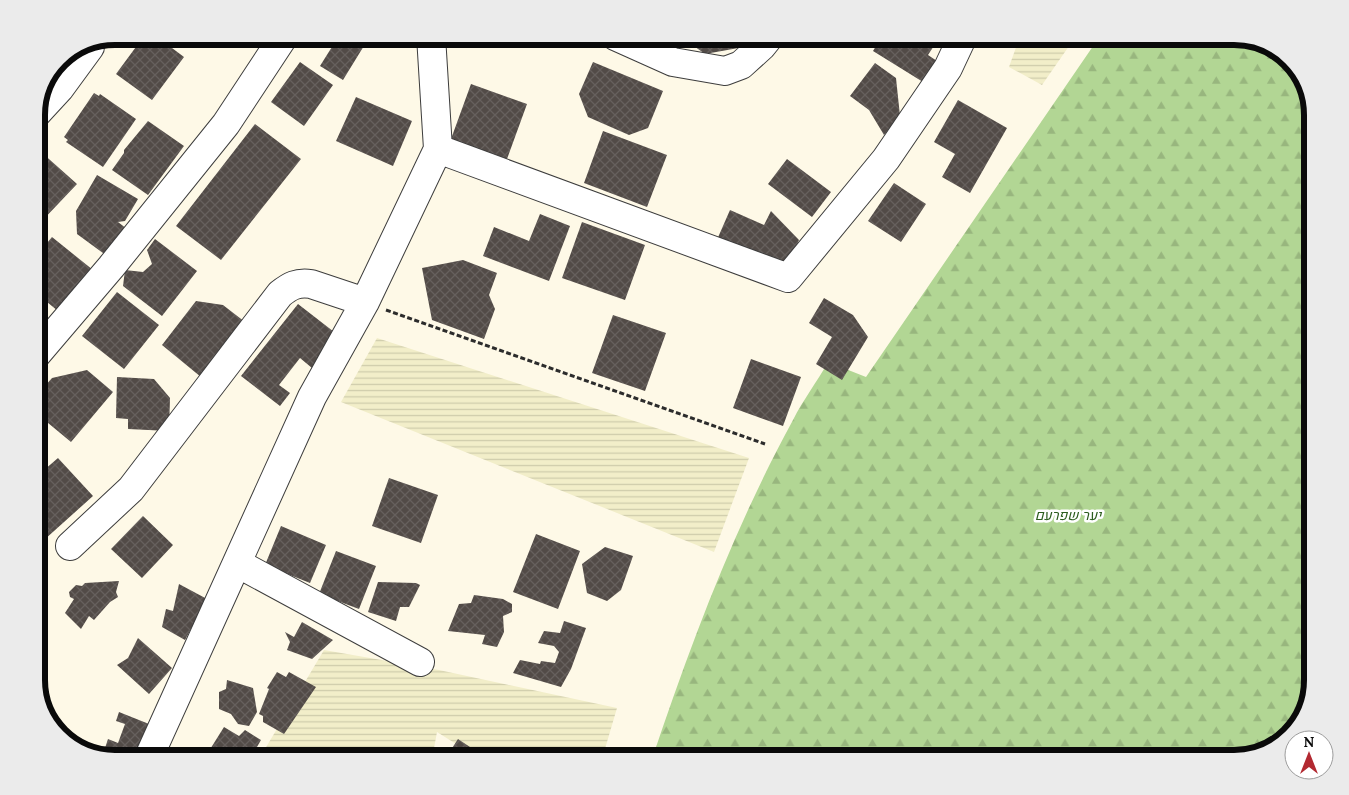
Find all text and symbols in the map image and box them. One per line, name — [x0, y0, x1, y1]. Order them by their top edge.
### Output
park label: יער שפרעם — [1035, 506, 1103, 524]
north arrow — [1284, 730, 1334, 780]
text: N — [1304, 733, 1315, 751]

